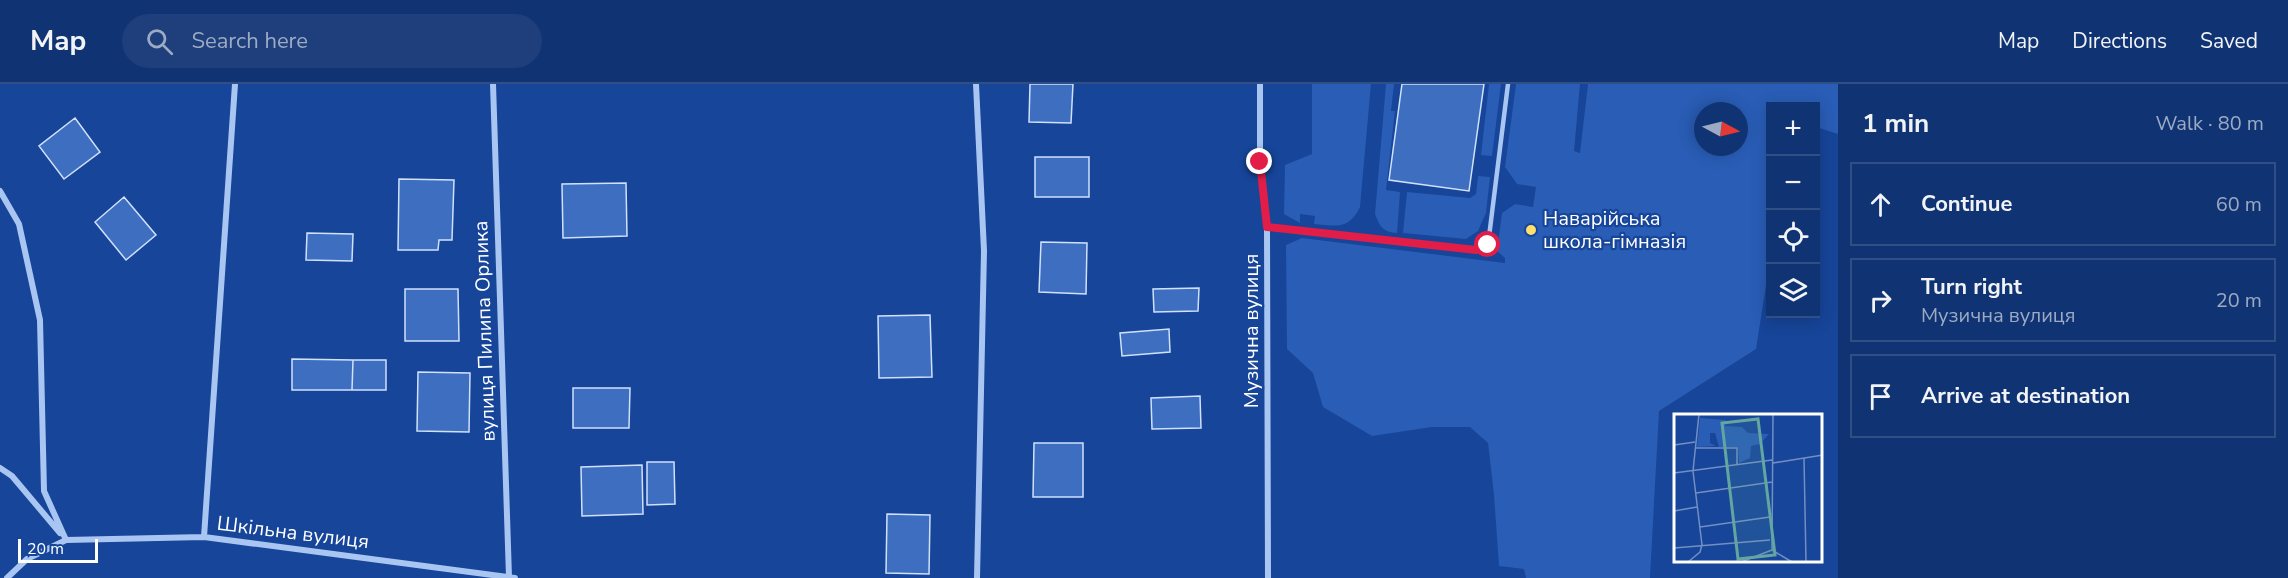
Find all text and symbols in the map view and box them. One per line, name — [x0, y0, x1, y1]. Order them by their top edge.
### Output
search box — [122, 14, 542, 68]
text: Map — [30, 22, 86, 60]
icon: search — [143, 25, 176, 58]
text: Search here — [191, 26, 308, 56]
text: Map — [1998, 27, 2039, 55]
text: Directions — [2072, 27, 2167, 55]
text: Saved — [2200, 27, 2258, 55]
north arrow — [1694, 102, 1748, 156]
map controls — [1766, 102, 1820, 318]
button: + — [1766, 102, 1820, 156]
text: 1 min — [1862, 106, 1929, 141]
text: Walk · 80 m — [2156, 110, 2264, 137]
route end — [1246, 148, 1272, 174]
button: − — [1766, 156, 1820, 210]
icon: ahead — [1864, 188, 1897, 221]
text: Continue — [1921, 189, 2012, 219]
text: 60 m — [2216, 191, 2262, 218]
place label: Наварійська школа-гімназія — [1543, 205, 1686, 255]
button: locate — [1766, 210, 1820, 264]
street label: вулиця Пилипа Орлика — [467, 220, 502, 442]
marker: Наварійська школа-гімназія — [1524, 223, 1538, 237]
route start — [1474, 231, 1500, 257]
street label: Музична вулиця — [1238, 254, 1265, 408]
button: layers — [1766, 264, 1820, 318]
text: Turn right — [1921, 272, 2022, 302]
icon: right — [1864, 284, 1897, 317]
text: 20 m — [2216, 287, 2262, 314]
text: Музична вулиця — [1921, 302, 2076, 329]
icon: arrive — [1864, 380, 1897, 413]
text: Arrive at destination — [1921, 381, 2130, 411]
inset map — [1674, 414, 1823, 563]
street label: Шкільна вулиця — [215, 510, 371, 555]
scale bar — [18, 536, 98, 564]
text: 20 m — [27, 538, 64, 560]

